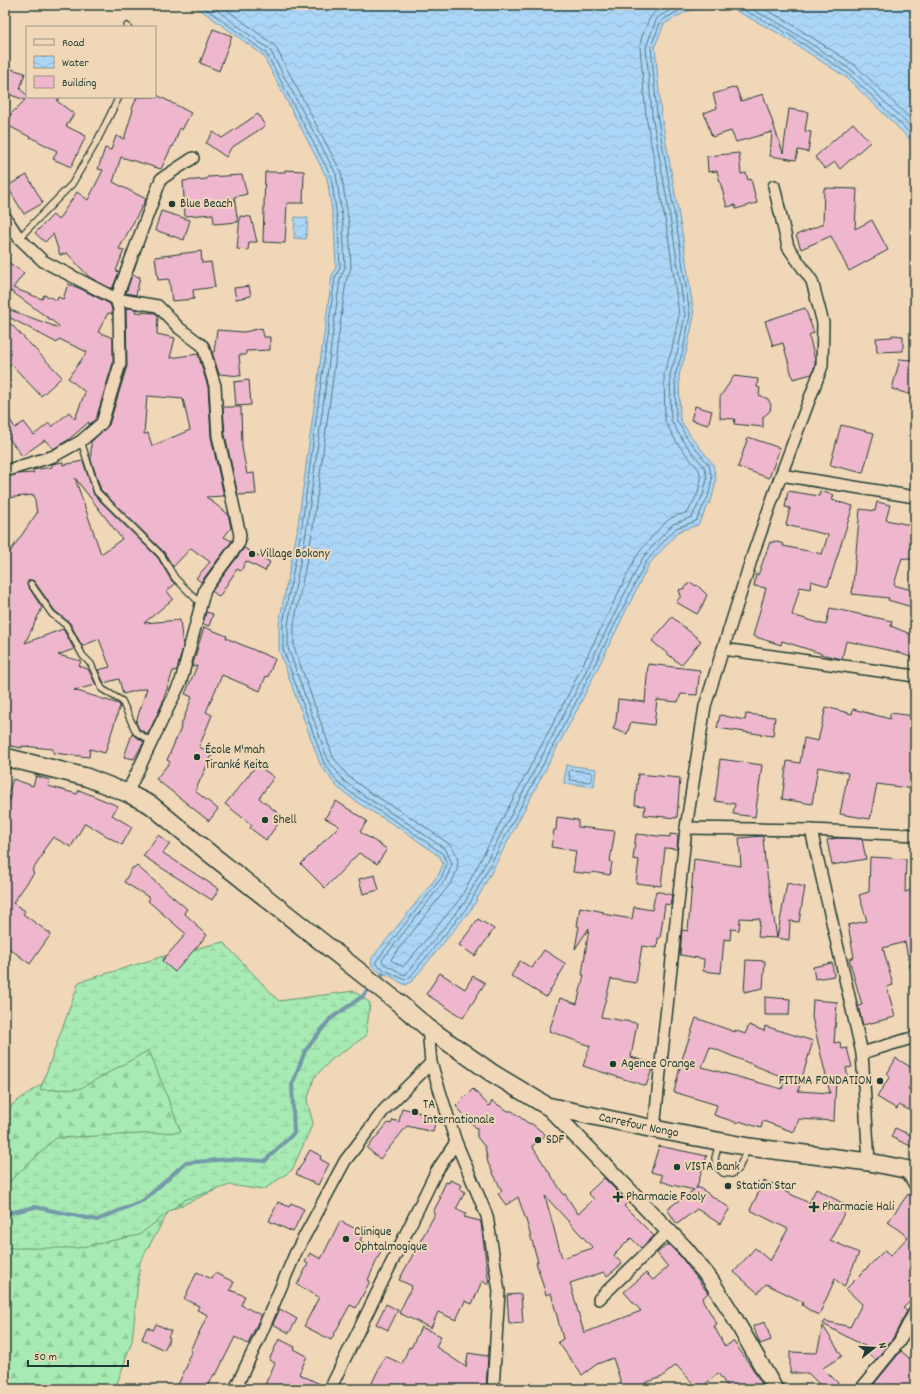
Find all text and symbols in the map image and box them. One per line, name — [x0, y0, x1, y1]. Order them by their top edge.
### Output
legend — [26, 26, 156, 98]
text: Road — [62, 35, 84, 52]
text: Water — [62, 55, 89, 72]
text: Building — [62, 75, 97, 92]
place label: Blue Beach — [180, 195, 233, 214]
marker: Blue Beach — [167, 199, 177, 209]
place label: Village Bokony — [260, 545, 330, 564]
marker: Village Bokony — [247, 549, 257, 559]
place label: École M'mah Tiranké Keita — [205, 741, 269, 775]
marker: École M'mah Tiranké Keita — [192, 752, 202, 762]
place label: Shell — [273, 811, 297, 830]
marker: Shell — [260, 815, 270, 825]
place label: Agence Orange — [621, 1055, 696, 1074]
marker: Agence Orange — [608, 1059, 618, 1069]
place label: FITIMA FONDATION — [779, 1072, 872, 1091]
marker: FITIMA FONDATION — [875, 1076, 885, 1086]
place label: TA Internationale — [423, 1096, 495, 1130]
marker: TA Internationale — [410, 1107, 420, 1117]
street label: Carrefour Nongo — [597, 1108, 681, 1143]
place label: SDF — [546, 1131, 564, 1150]
marker: SDF — [533, 1135, 543, 1145]
place label: VISTA Bank — [685, 1158, 740, 1177]
marker: VISTA Bank — [672, 1162, 682, 1172]
place label: Station Star — [736, 1177, 796, 1196]
marker: Station Star — [723, 1181, 733, 1191]
place label: Pharmacie Fooly — [626, 1188, 707, 1207]
marker: Pharmacie Fooly — [613, 1192, 623, 1202]
place label: Pharmacie Hali — [822, 1198, 895, 1217]
marker: Pharmacie Hali — [809, 1202, 819, 1212]
place label: Clinique Ophtalmogique — [354, 1223, 428, 1257]
marker: Clinique Ophtalmogique — [341, 1234, 351, 1244]
north arrow — [854, 1328, 894, 1368]
text: N — [873, 1341, 890, 1351]
scale bar — [28, 1342, 128, 1368]
text: 50 m — [34, 1349, 57, 1366]

